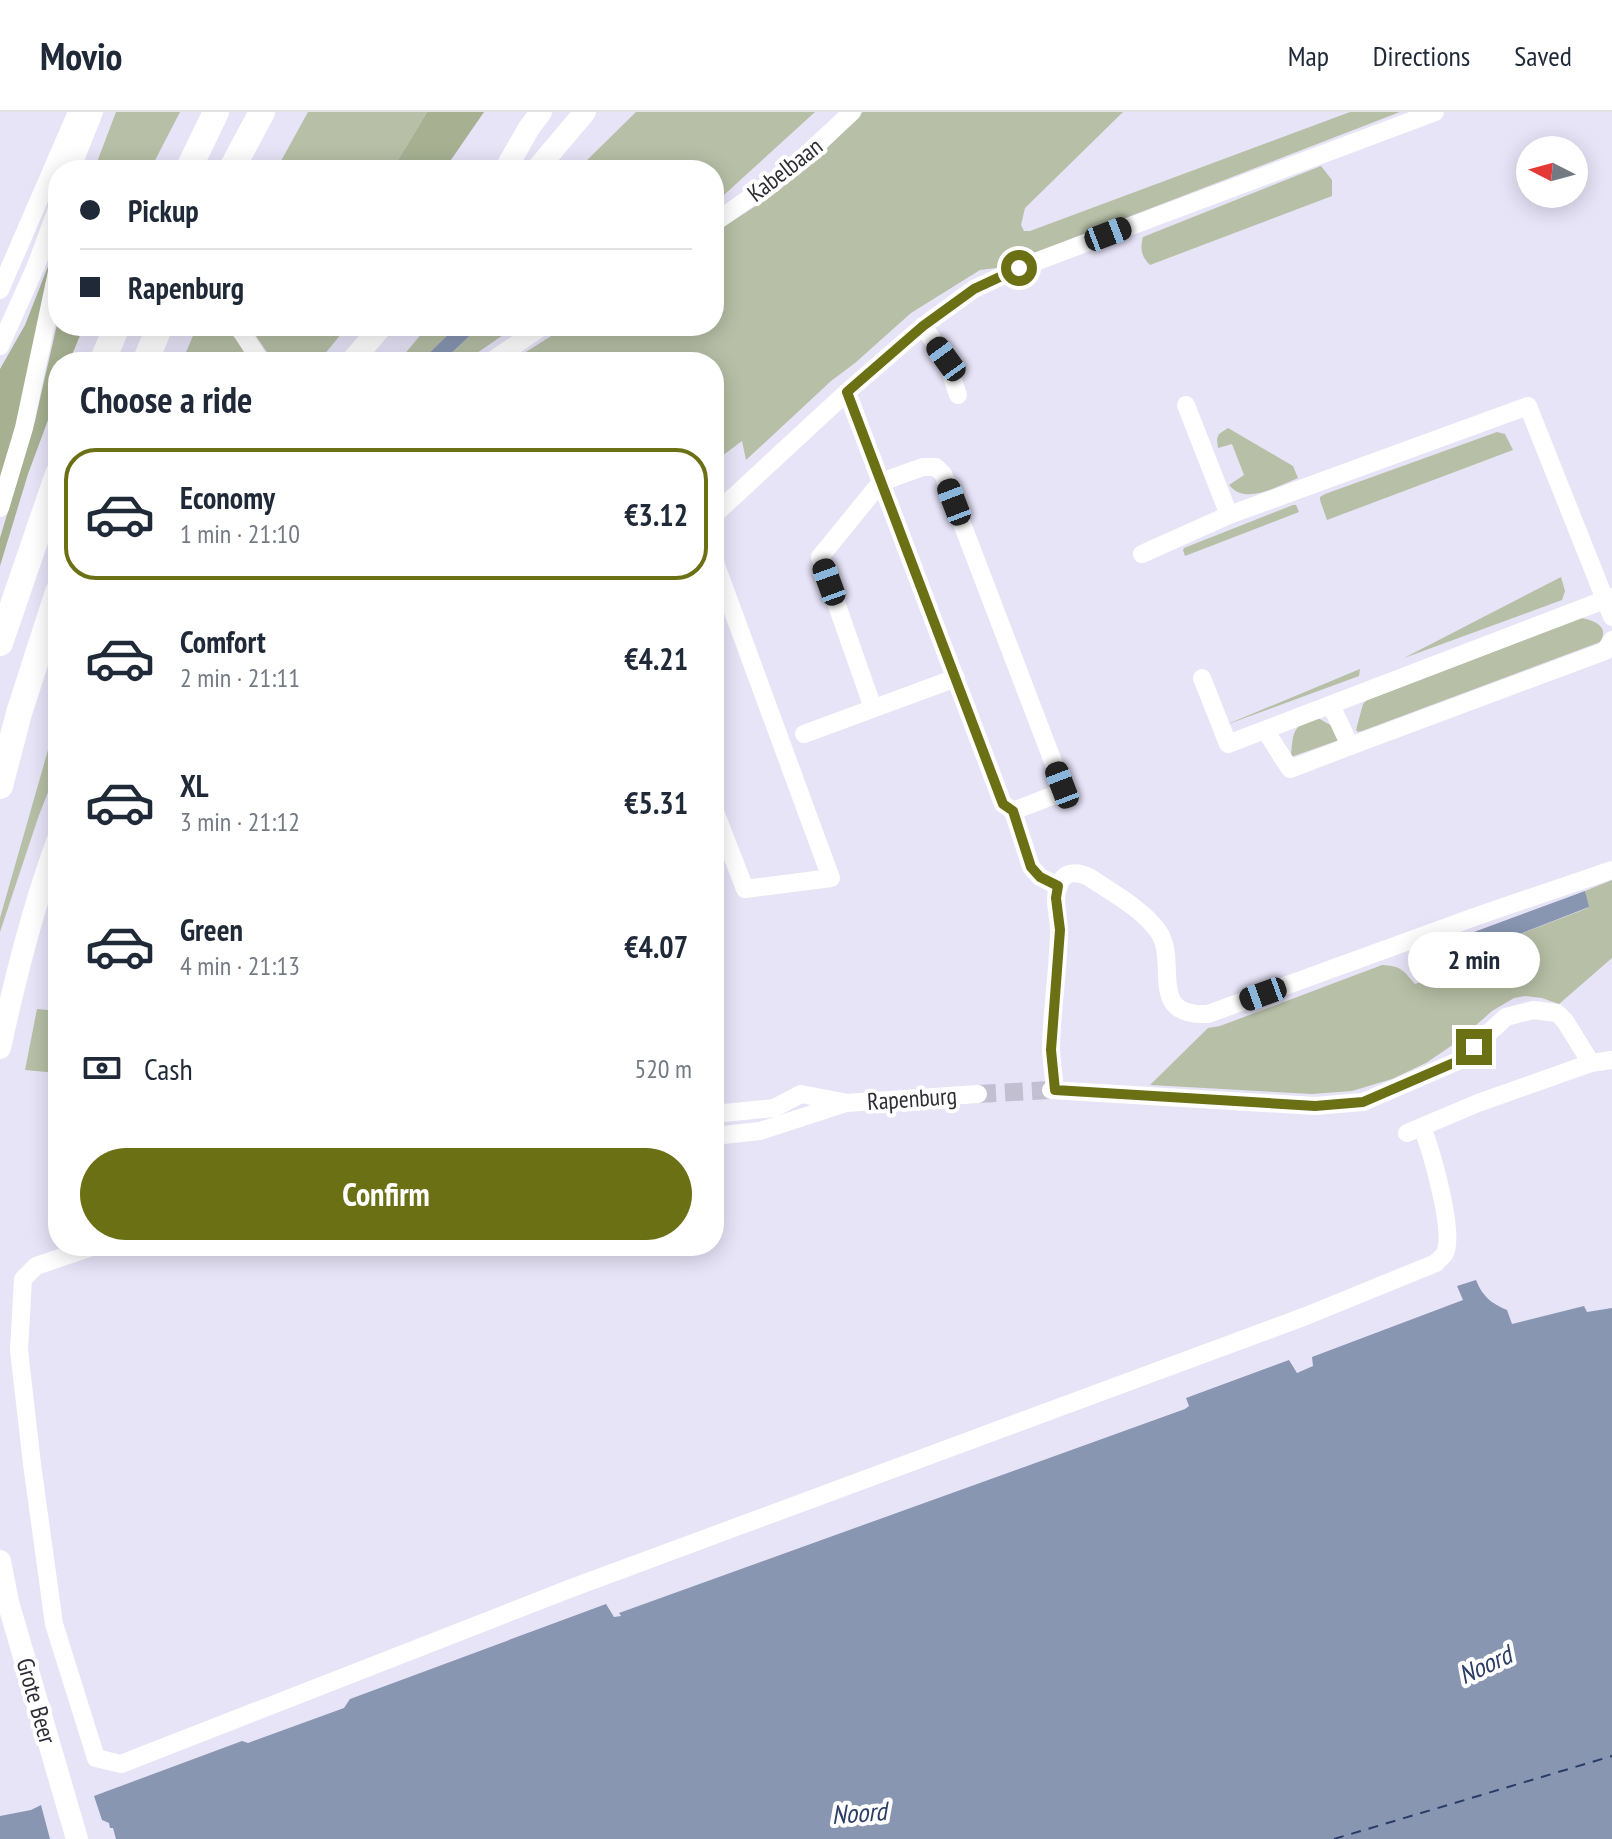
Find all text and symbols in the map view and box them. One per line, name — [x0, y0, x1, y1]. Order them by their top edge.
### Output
text: Movio — [40, 31, 122, 80]
text: Map — [1288, 37, 1329, 74]
text: Directions — [1373, 37, 1470, 74]
text: Saved — [1514, 37, 1572, 74]
street label: Kabelbaan — [741, 131, 829, 209]
north arrow — [1516, 136, 1588, 208]
map controls — [1516, 136, 1588, 208]
text: Pickup — [128, 191, 199, 230]
car — [1081, 214, 1135, 254]
route start — [1001, 250, 1037, 286]
text: Rapenburg — [128, 268, 244, 307]
car — [922, 333, 970, 385]
text: Choose a ride — [80, 376, 252, 423]
car — [934, 475, 974, 529]
icon: car — [84, 478, 156, 550]
text: Economy — [180, 478, 275, 517]
text: €3.12 — [624, 495, 688, 534]
text: 1 min · 21:10 — [180, 517, 300, 550]
car — [810, 555, 848, 609]
icon: car — [84, 622, 156, 694]
text: Comfort — [180, 622, 266, 661]
text: €4.21 — [624, 639, 688, 678]
text: 2 min · 21:11 — [180, 661, 300, 694]
car — [1042, 758, 1082, 812]
icon: car — [84, 766, 156, 838]
text: XL — [180, 766, 209, 805]
text: €5.31 — [624, 783, 688, 822]
text: 3 min · 21:12 — [180, 805, 300, 838]
icon: car — [84, 910, 156, 982]
text: Green — [180, 910, 243, 949]
text: €4.07 — [624, 927, 688, 966]
callout: 2 min — [1408, 931, 1540, 987]
text: 2 min — [1448, 943, 1500, 976]
text: 4 min · 21:13 — [180, 949, 300, 982]
car — [1236, 975, 1290, 1013]
route end — [1456, 1029, 1492, 1065]
icon: cash — [80, 1046, 124, 1090]
text: Cash — [144, 1049, 193, 1088]
text: 520 m — [634, 1052, 692, 1085]
street label: Rapenburg — [866, 1080, 958, 1117]
button: Confirm — [80, 1148, 692, 1240]
water label: Noord — [1453, 1636, 1520, 1691]
street label: Grote Beer — [9, 1654, 64, 1748]
water label: Noord — [830, 1794, 891, 1831]

